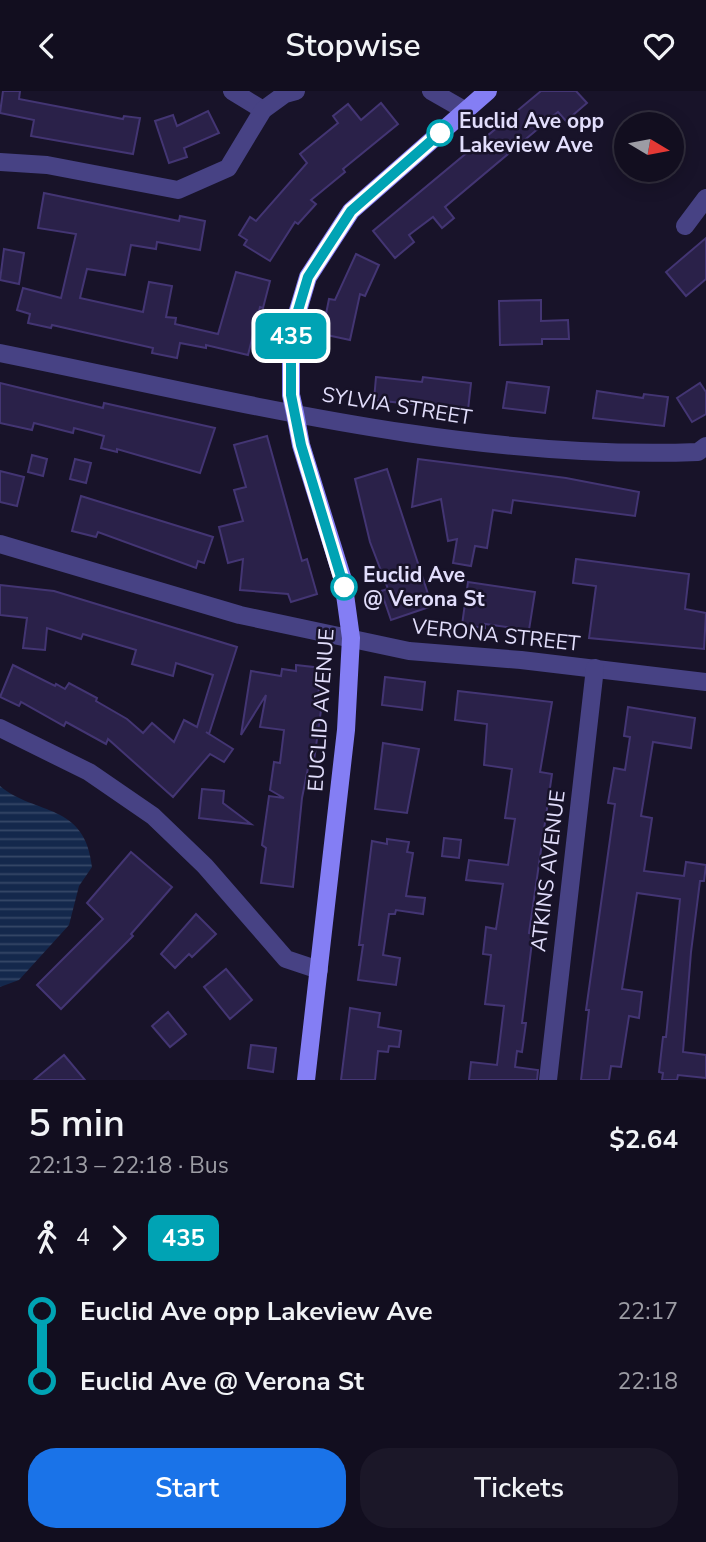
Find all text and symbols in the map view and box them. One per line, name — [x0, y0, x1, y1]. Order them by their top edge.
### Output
text: Stopwise — [285, 24, 421, 67]
icon: back — [28, 27, 66, 65]
icon: heart — [640, 27, 678, 65]
place label: Euclid Ave opp Lakeview Ave — [459, 107, 604, 159]
north arrow — [614, 112, 684, 182]
map controls — [614, 112, 684, 182]
marker: Euclid Ave opp Lakeview Ave — [427, 120, 453, 146]
line badge: 435 — [251, 313, 331, 359]
text: 435 — [269, 320, 313, 352]
street label: SYLVIA STREET — [320, 380, 474, 432]
place label: Euclid Ave @ Verona St — [363, 561, 485, 613]
marker: Euclid Ave @ Verona St — [331, 574, 357, 600]
street label: VERONA STREET — [409, 612, 582, 658]
street label: EUCLID AVENUE — [301, 628, 341, 792]
street label: ATKINS AVENUE — [524, 789, 572, 953]
text: 5 min — [28, 1098, 125, 1149]
text: $2.64 — [609, 1122, 678, 1157]
text: 22:13 – 22:18 · Bus — [28, 1150, 229, 1181]
icon: walk — [28, 1219, 66, 1257]
icon: forward — [100, 1219, 138, 1257]
text: 4 — [76, 1222, 90, 1253]
text: 435 — [162, 1222, 205, 1254]
text: Euclid Ave opp Lakeview Ave — [80, 1294, 433, 1329]
text: 22:17 — [618, 1296, 678, 1327]
text: Euclid Ave @ Verona St — [80, 1364, 364, 1399]
text: 22:18 — [618, 1366, 678, 1397]
button: Start — [28, 1448, 346, 1528]
button: Tickets — [360, 1448, 678, 1528]

